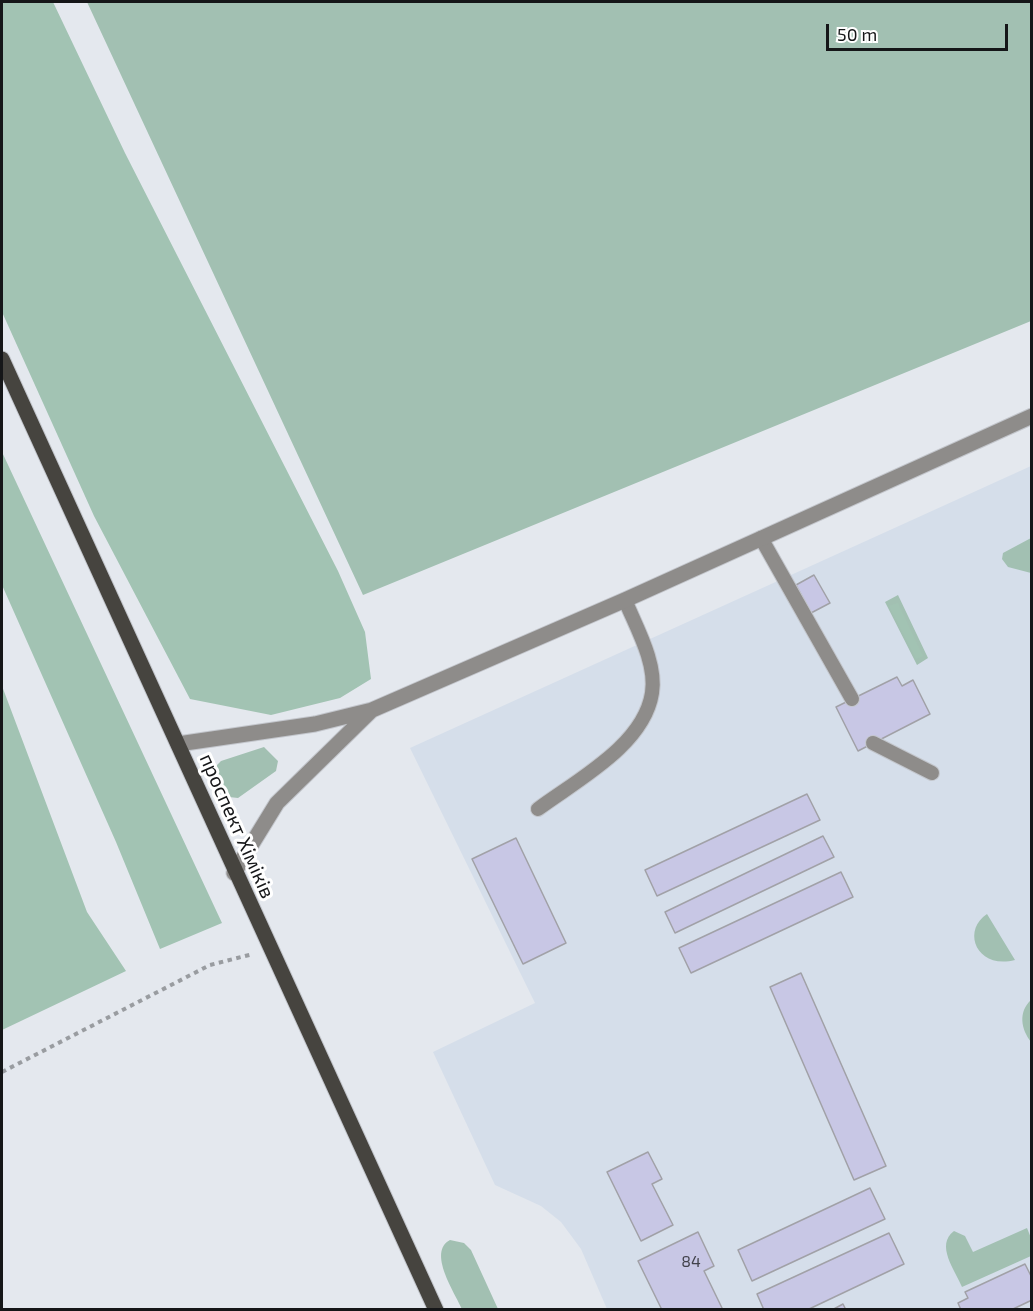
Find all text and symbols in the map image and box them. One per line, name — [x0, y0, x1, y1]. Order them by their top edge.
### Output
scale bar — [829, 12, 1010, 50]
text: 50 m — [837, 23, 877, 45]
street label: проспект Хіміків — [194, 750, 280, 902]
house number: 84 — [681, 1252, 701, 1272]

